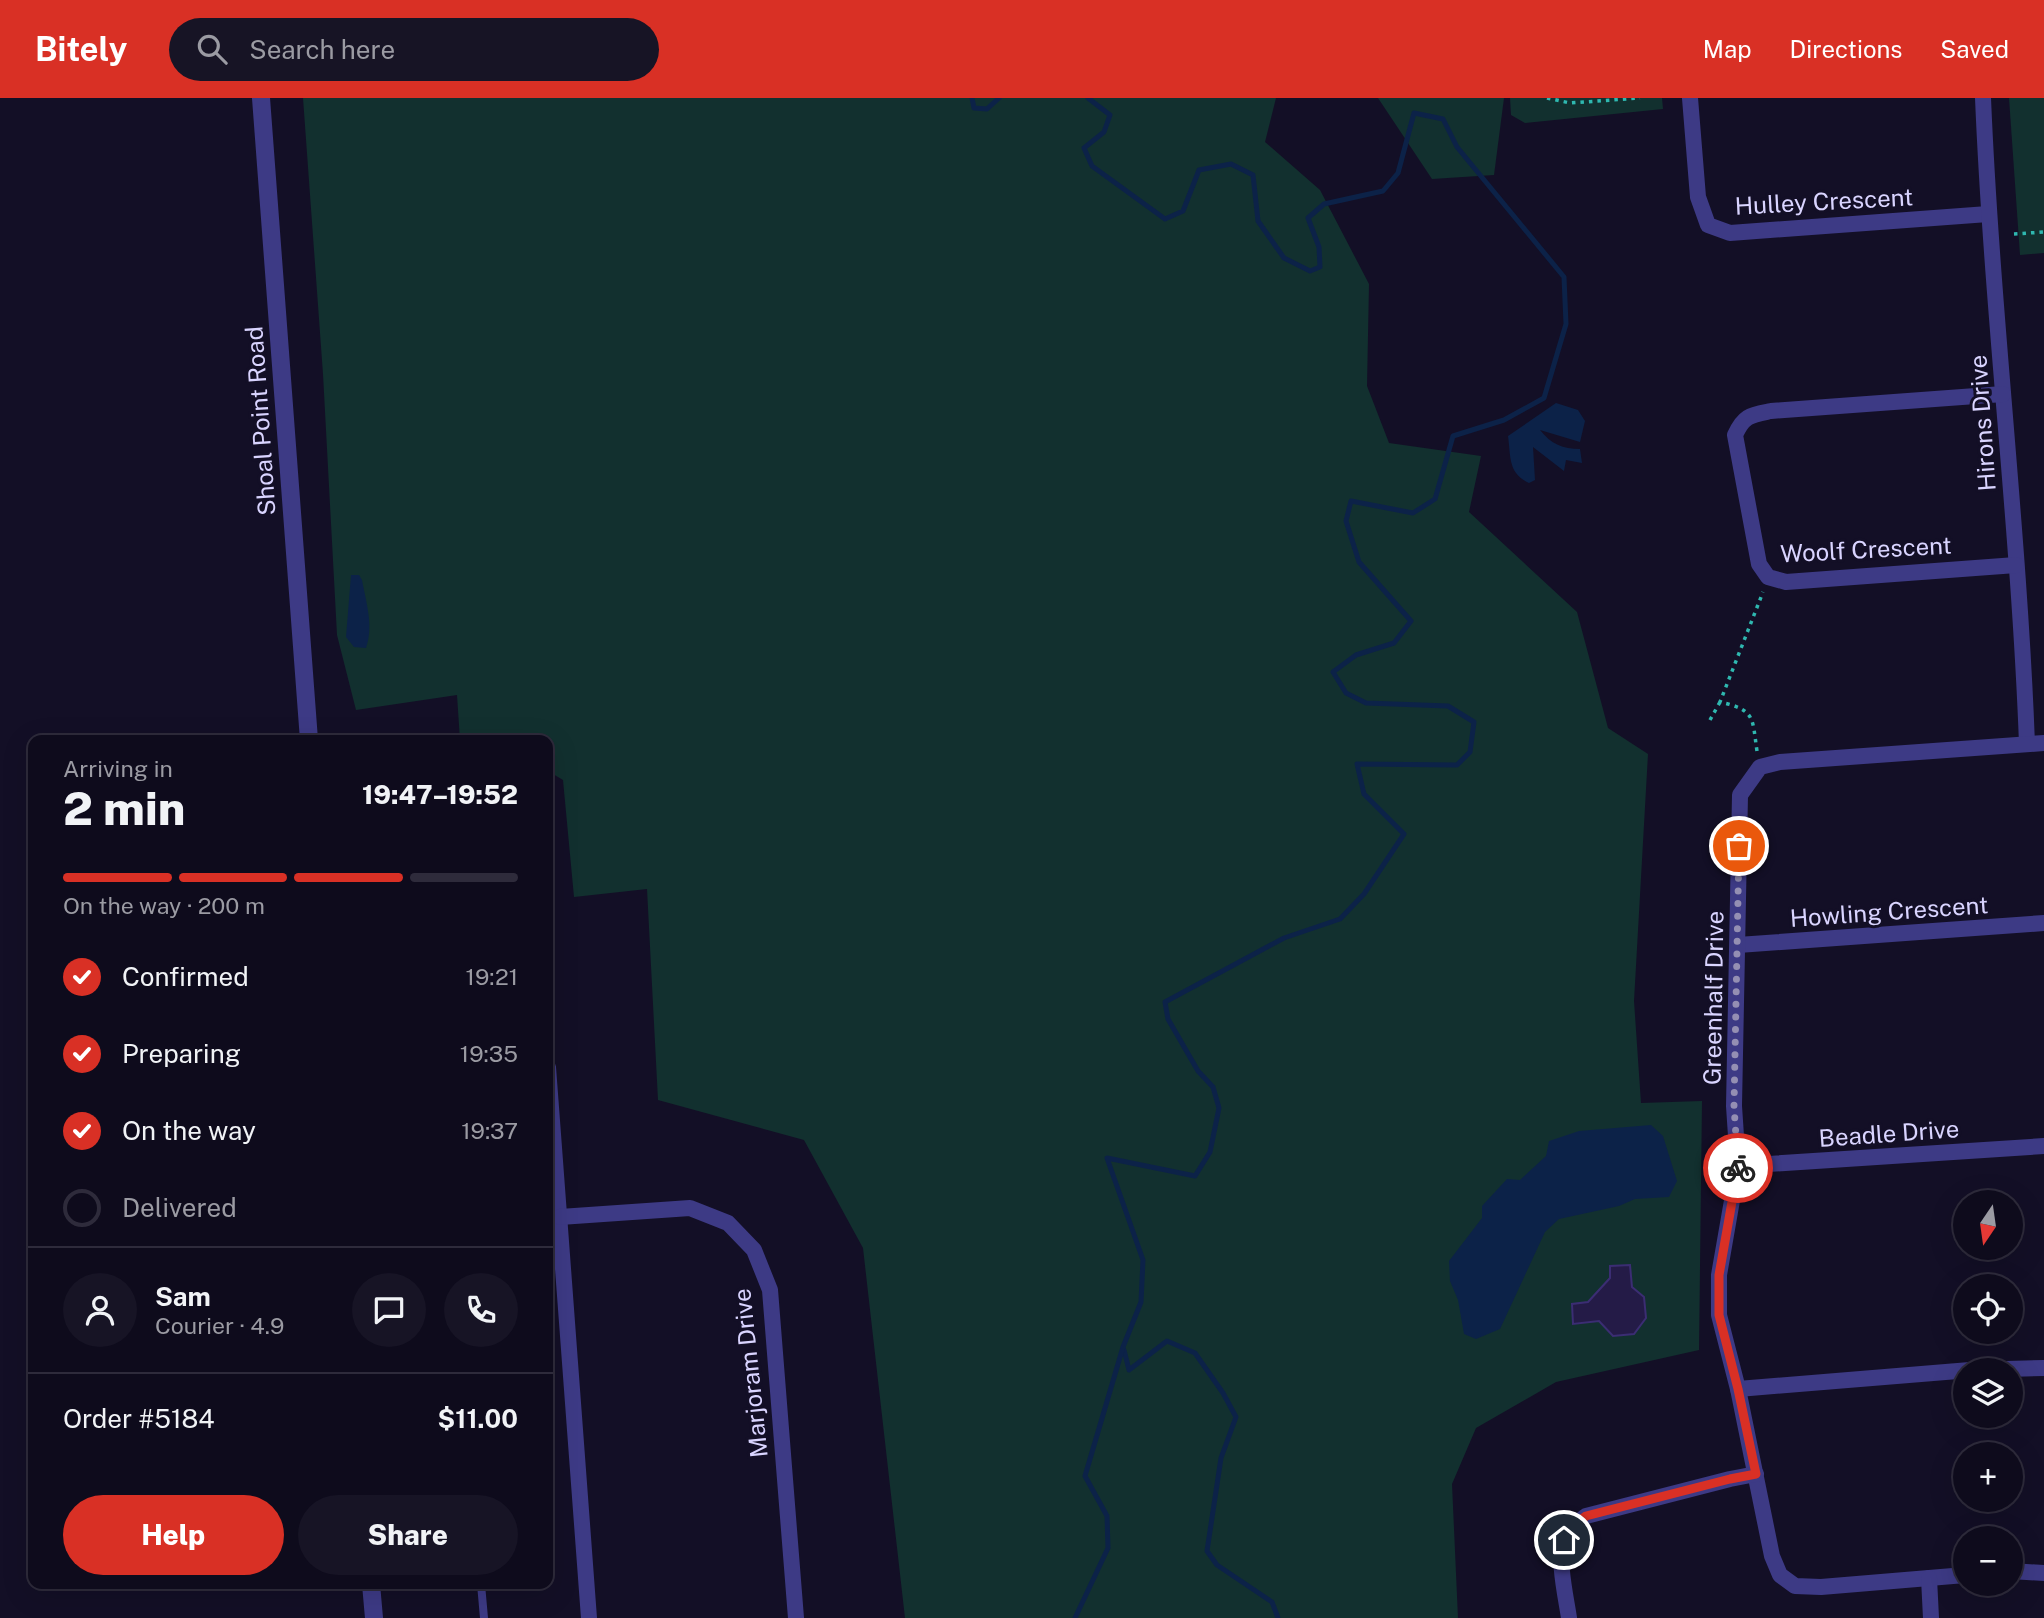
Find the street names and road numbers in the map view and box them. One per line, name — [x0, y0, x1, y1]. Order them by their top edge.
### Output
street label: Hulley Crescent — [1734, 182, 1914, 220]
street label: Shoal Point Road — [239, 325, 281, 517]
street label: Hirons Drive — [1963, 354, 2001, 492]
street label: Woolf Crescent — [1780, 531, 1952, 567]
street label: Howling Crescent — [1789, 890, 1989, 932]
street label: Greenhalf Drive — [1697, 911, 1729, 1085]
street label: Beadle Drive — [1818, 1114, 1960, 1152]
street label: Marjoram Drive — [727, 1287, 773, 1459]

